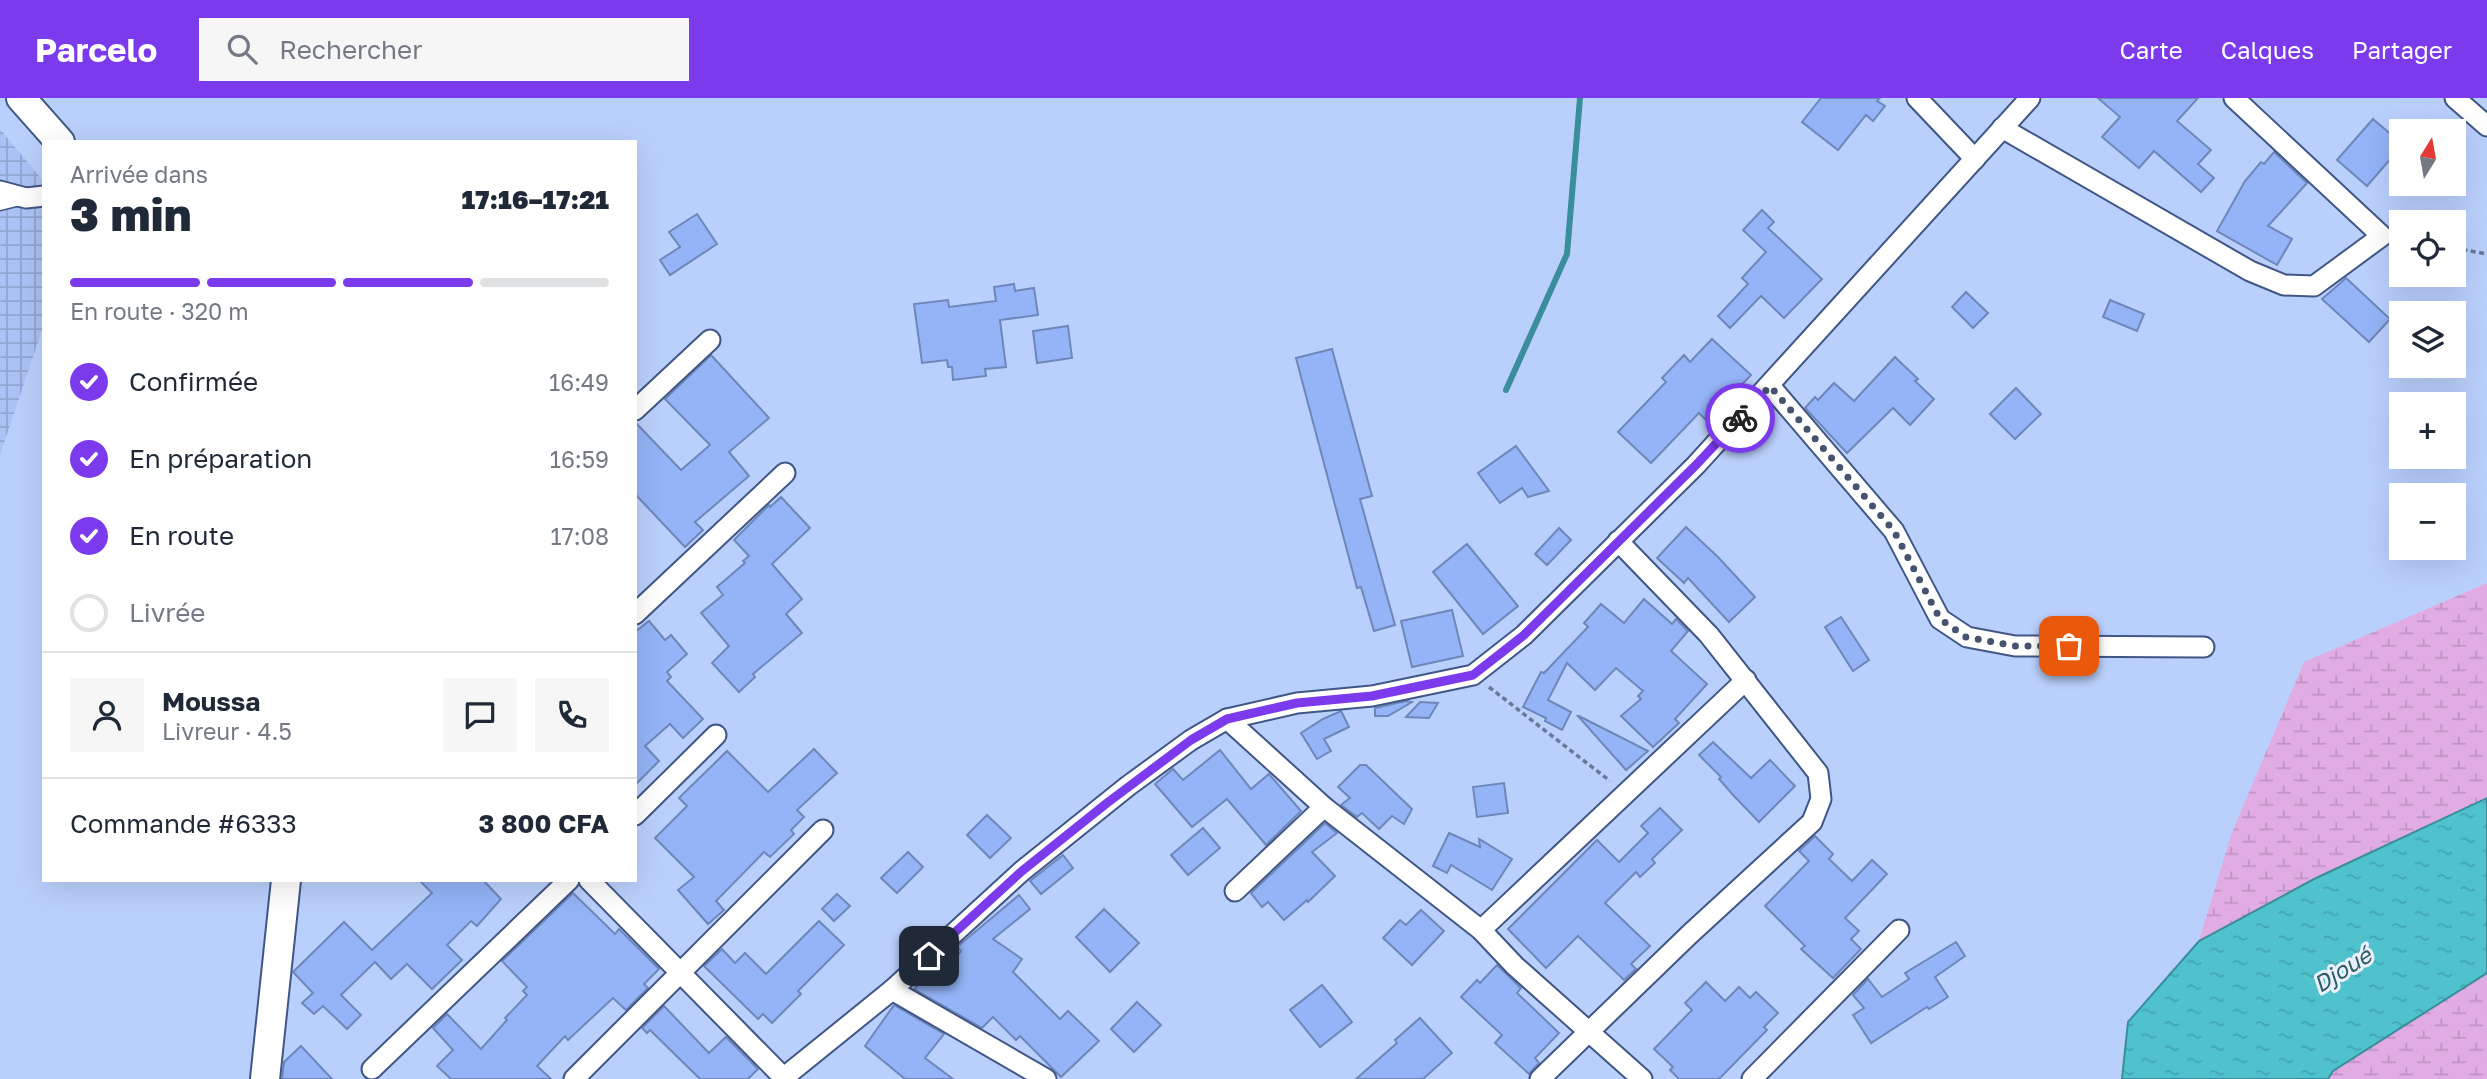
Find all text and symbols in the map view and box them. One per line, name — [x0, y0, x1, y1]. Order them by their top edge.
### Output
search box — [199, 18, 689, 81]
text: Parcelo — [35, 30, 157, 69]
icon: search — [223, 30, 261, 68]
text: Rechercher — [279, 34, 422, 65]
text: Carte — [2119, 35, 2183, 64]
text: Calques — [2221, 35, 2314, 64]
text: Partager — [2352, 35, 2452, 64]
north arrow — [2389, 119, 2466, 196]
map controls — [2389, 119, 2466, 560]
text: Arrivée dans — [70, 160, 208, 188]
text: 17:16–17:21 — [462, 184, 609, 215]
text: 3 min — [70, 186, 192, 241]
button: locate — [2389, 210, 2466, 287]
text: En route · 320 m — [70, 297, 248, 325]
button: layers — [2389, 301, 2466, 378]
icon: check — [70, 363, 108, 401]
text: Confirmée — [129, 366, 258, 397]
text: 16:49 — [549, 368, 609, 396]
courier — [1705, 383, 1775, 453]
button: + — [2389, 392, 2466, 469]
icon: bike — [1721, 399, 1759, 437]
icon: check — [70, 440, 108, 478]
text: En préparation — [129, 443, 312, 474]
text: 16:59 — [550, 445, 609, 473]
button: − — [2389, 483, 2466, 560]
icon: check — [70, 517, 108, 555]
text: En route — [129, 520, 234, 551]
text: 17:08 — [550, 522, 609, 550]
text: Livrée — [129, 597, 205, 628]
pin — [2039, 616, 2099, 676]
icon: bag — [2050, 627, 2088, 665]
button: person — [70, 678, 144, 752]
button: chat — [443, 678, 517, 752]
button: phone — [535, 678, 609, 752]
text: Moussa — [162, 686, 260, 717]
text: Livreur · 4.5 — [162, 717, 292, 745]
text: Commande #6333 — [70, 808, 297, 839]
text: 3 800 CFA — [479, 808, 609, 839]
pin — [899, 926, 959, 986]
icon: home — [910, 937, 948, 975]
water label: Djoué — [2308, 939, 2379, 998]

